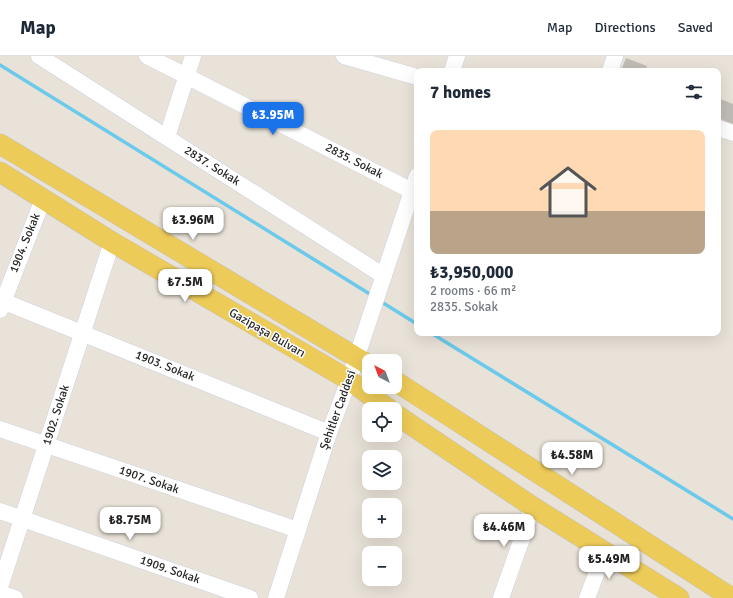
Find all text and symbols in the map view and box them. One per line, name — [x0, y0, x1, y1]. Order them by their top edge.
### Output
text: Map — [20, 16, 56, 40]
text: Map — [547, 19, 573, 36]
text: Directions — [595, 19, 656, 36]
text: Saved — [678, 19, 713, 36]
icon: filters — [683, 81, 705, 103]
text: 7 homes — [430, 82, 491, 103]
pin: ₺3.95M — [240, 102, 306, 136]
text: ₺3.95M — [252, 107, 294, 123]
street label: 2835. Sokak — [323, 140, 385, 182]
street label: 2837. Sokak — [181, 143, 243, 189]
icon: home — [532, 156, 604, 228]
pin: ₺3.96M — [160, 207, 226, 241]
street label: 1904. Sokak — [6, 211, 44, 275]
text: ₺3.96M — [172, 212, 214, 228]
text: ₺3,950,000 — [430, 262, 513, 283]
pin: ₺7.5M — [157, 269, 213, 303]
text: ₺7.5M — [167, 274, 203, 290]
text: 2 rooms · 66 m² — [430, 283, 516, 299]
text: 2835. Sokak — [430, 299, 498, 315]
street label: Gazipaşa Bulvarı — [226, 305, 308, 361]
street label: 1903. Sokak — [133, 347, 197, 385]
north arrow — [362, 354, 402, 394]
map controls — [362, 354, 402, 586]
street label: Şehitler Caddesi — [317, 368, 359, 452]
street label: 1902. Sokak — [39, 383, 73, 447]
button: locate — [362, 402, 402, 442]
pin: ₺4.58M — [539, 442, 605, 476]
text: ₺4.58M — [551, 447, 593, 463]
button: layers — [362, 450, 402, 490]
street label: 1907. Sokak — [117, 463, 181, 497]
button: + — [362, 498, 402, 538]
pin: ₺8.75M — [97, 507, 163, 541]
text: ₺8.75M — [109, 512, 151, 528]
pin: ₺4.46M — [471, 514, 537, 548]
text: ₺4.46M — [483, 519, 525, 535]
button: − — [362, 546, 402, 586]
pin: ₺5.49M — [576, 546, 642, 580]
text: ₺5.49M — [588, 551, 630, 567]
street label: 1909. Sokak — [138, 553, 202, 587]

